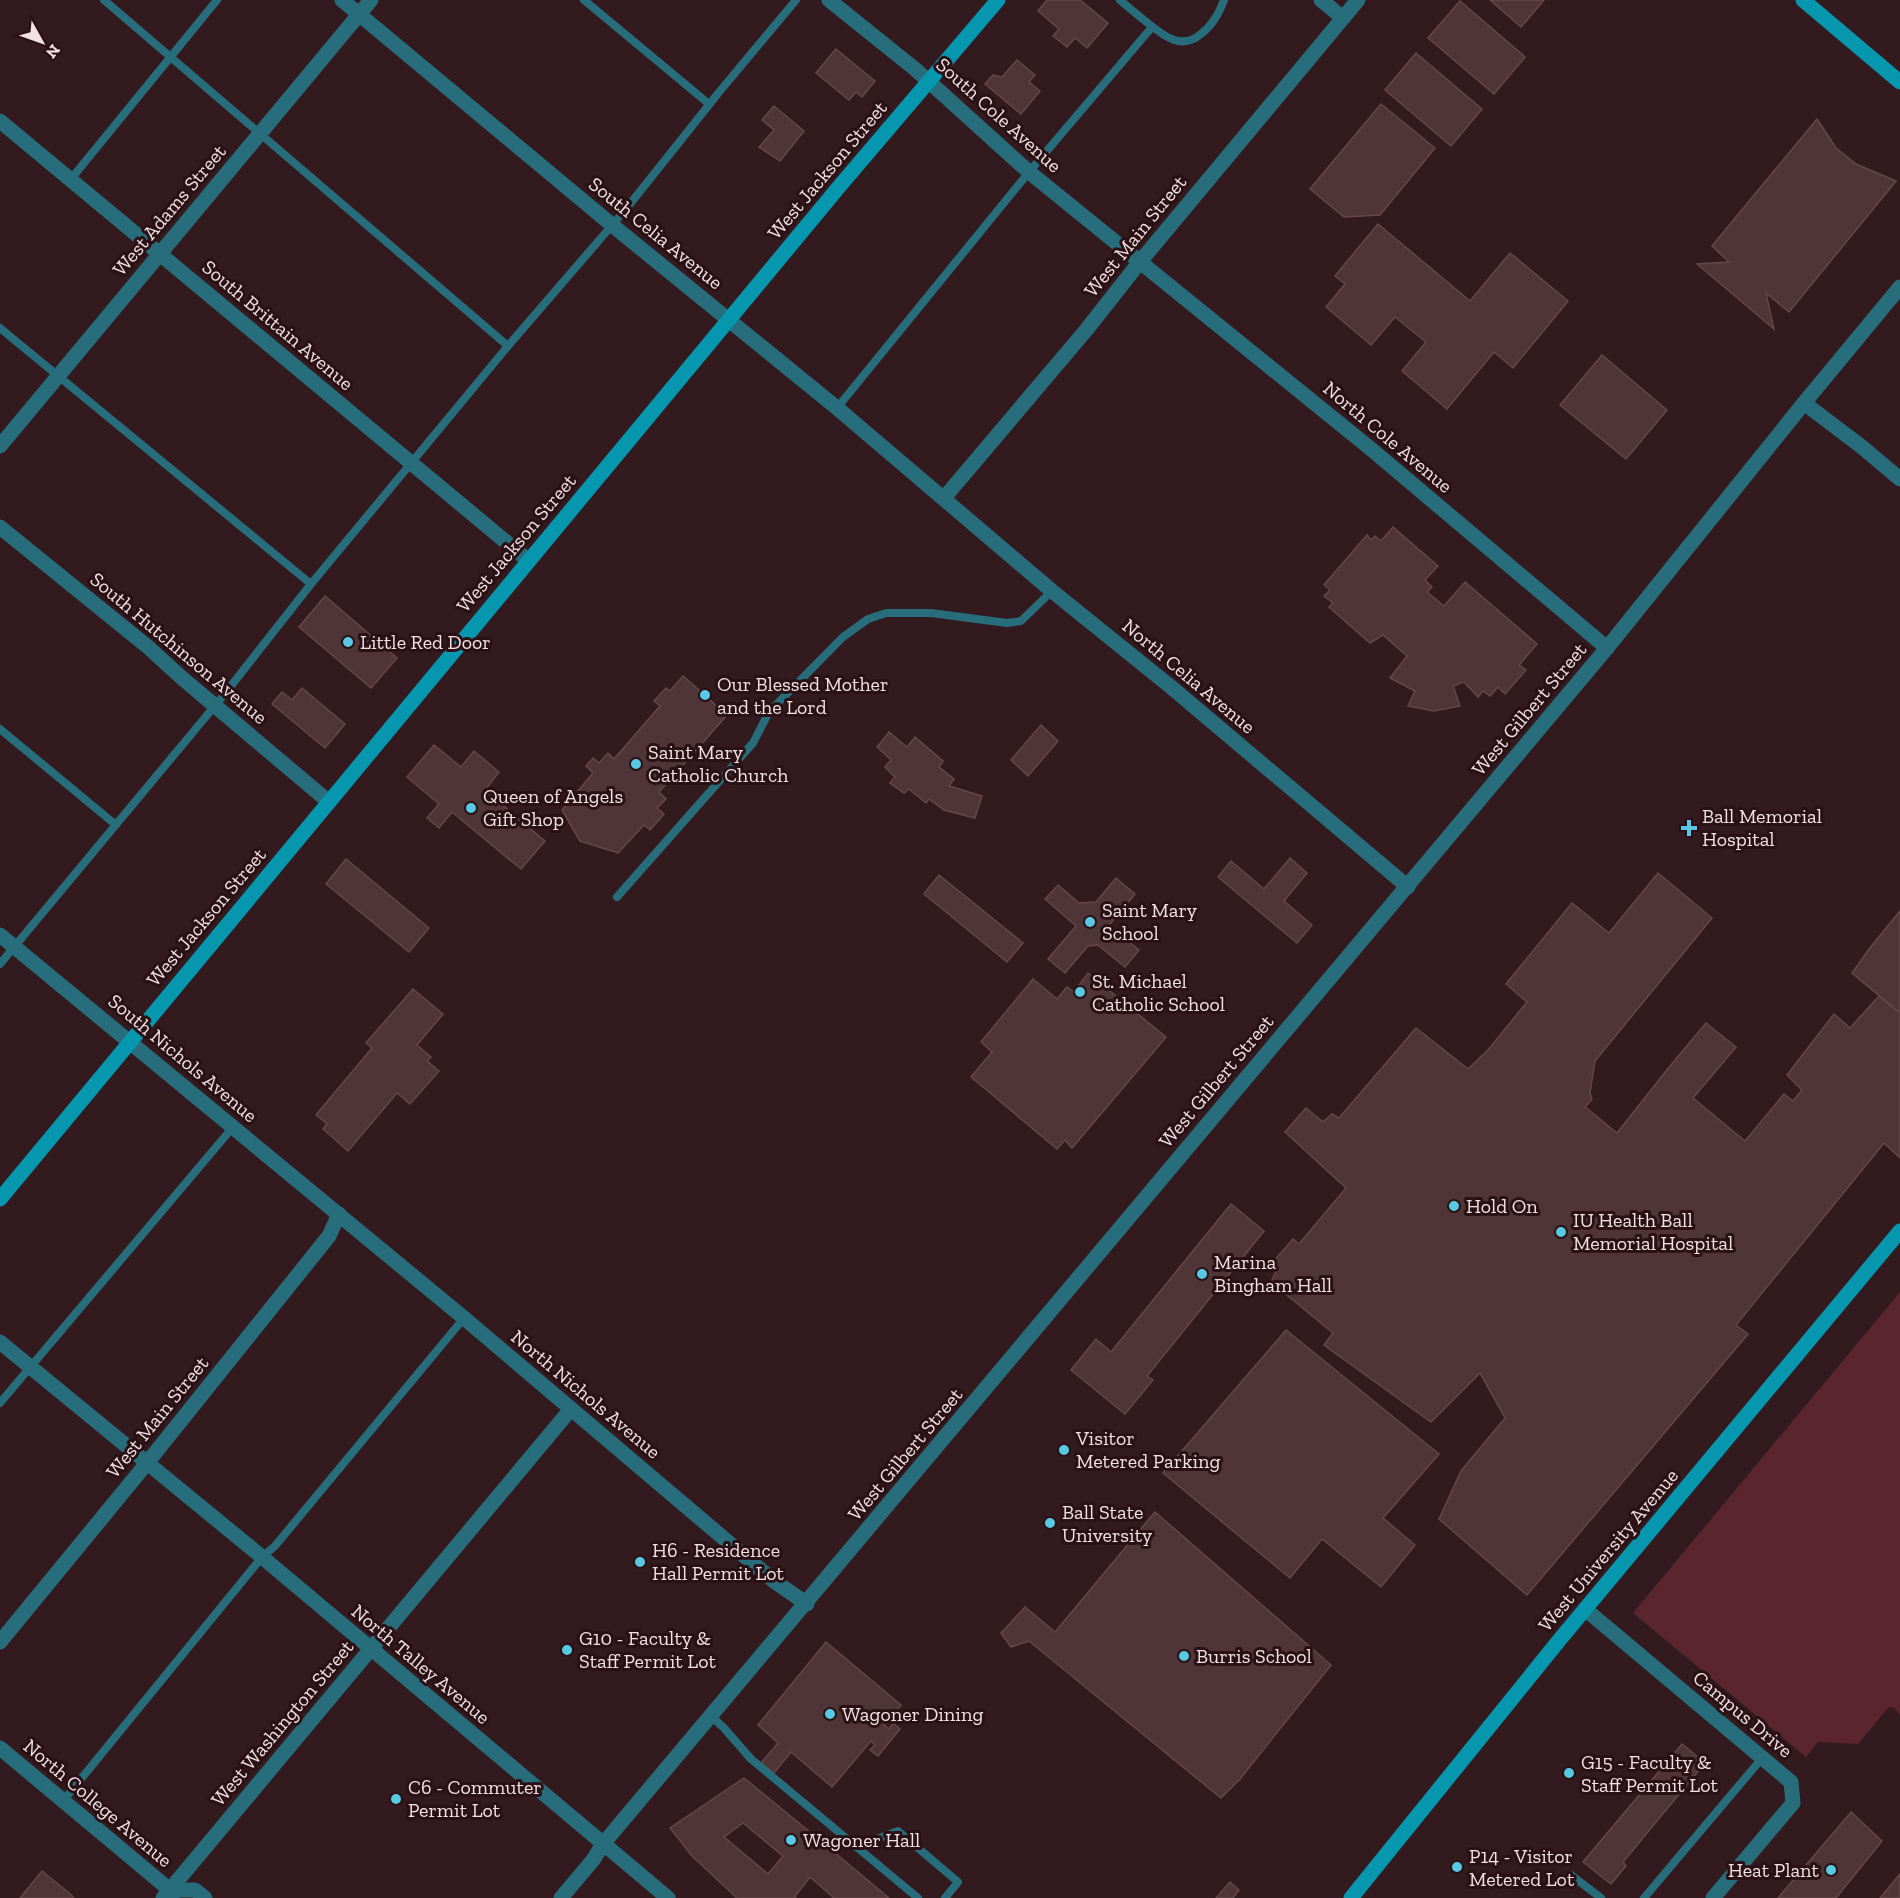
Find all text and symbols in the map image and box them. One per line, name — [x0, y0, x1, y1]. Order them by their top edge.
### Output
north arrow — [12, 12, 72, 72]
text: N — [42, 41, 64, 62]
street label: South Cole Avenue — [931, 52, 1067, 178]
street label: West Jackson Street — [762, 96, 892, 244]
street label: West Adams Street — [107, 139, 231, 280]
street label: West Main Street — [1079, 170, 1192, 302]
street label: South Celia Avenue — [584, 172, 728, 294]
street label: South Brittain Avenue — [197, 255, 359, 395]
street label: North Cole Avenue — [1319, 376, 1457, 498]
street label: West Jackson Street — [451, 469, 581, 617]
street label: South Hutchinson Avenue — [86, 567, 272, 729]
street label: North Celia Avenue — [1118, 613, 1260, 739]
place label: Little Red Door — [360, 630, 491, 654]
marker: Little Red Door — [341, 635, 355, 649]
street label: West Gilbert Street — [1467, 637, 1592, 780]
place label: Our Blessed Mother and the Lord — [717, 672, 888, 719]
marker: Our Blessed Mother and the Lord — [698, 688, 712, 702]
place label: Saint Mary Catholic Church — [648, 740, 789, 787]
marker: Saint Mary Catholic Church — [629, 757, 643, 771]
place label: Queen of Angels Gift Shop — [483, 784, 623, 831]
marker: Queen of Angels Gift Shop — [464, 801, 478, 815]
place label: Ball Memorial Hospital — [1702, 804, 1822, 851]
marker: Ball Memorial Hospital — [1680, 819, 1698, 837]
street label: West Jackson Street — [141, 843, 271, 991]
place label: Saint Mary School — [1102, 898, 1198, 945]
marker: Saint Mary School — [1083, 915, 1097, 929]
place label: St. Michael Catholic School — [1092, 969, 1225, 1016]
marker: St. Michael Catholic School — [1073, 985, 1087, 999]
street label: South Nichols Avenue — [104, 989, 262, 1127]
street label: West Gilbert Street — [1154, 1009, 1279, 1152]
place label: Hold On — [1466, 1194, 1538, 1218]
marker: Hold On — [1447, 1199, 1461, 1213]
place label: IU Health Ball Memorial Hospital — [1573, 1208, 1733, 1255]
marker: IU Health Ball Memorial Hospital — [1554, 1225, 1568, 1239]
place label: Marina Bingham Hall — [1214, 1250, 1332, 1297]
marker: Marina Bingham Hall — [1195, 1267, 1209, 1281]
street label: North Nichols Avenue — [506, 1324, 666, 1464]
street label: West Main Street — [101, 1351, 214, 1483]
street label: West Gilbert Street — [843, 1382, 968, 1525]
place label: Visitor Metered Parking — [1075, 1426, 1220, 1473]
marker: Visitor Metered Parking — [1057, 1443, 1071, 1457]
street label: West University Avenue — [1533, 1464, 1683, 1636]
place label: Ball State University — [1062, 1500, 1153, 1547]
marker: Ball State University — [1043, 1516, 1057, 1530]
place label: H6 - Residence Hall Permit Lot — [652, 1538, 785, 1585]
marker: H6 - Residence Hall Permit Lot — [633, 1555, 647, 1569]
street label: North Talley Avenue — [347, 1599, 495, 1729]
place label: G10 - Faculty & Staff Permit Lot — [579, 1626, 716, 1673]
street label: West Washington Street — [206, 1635, 359, 1811]
marker: G10 - Faculty & Staff Permit Lot — [560, 1643, 574, 1657]
place label: Burris School — [1196, 1644, 1312, 1668]
marker: Burris School — [1177, 1649, 1191, 1663]
street label: Campus Drive — [1688, 1665, 1798, 1763]
place label: Wagoner Dining — [842, 1702, 983, 1726]
marker: Wagoner Dining — [823, 1707, 837, 1721]
street label: North College Avenue — [19, 1734, 177, 1872]
place label: G15 - Faculty & Staff Permit Lot — [1581, 1750, 1718, 1797]
marker: G15 - Faculty & Staff Permit Lot — [1562, 1766, 1576, 1780]
place label: C6 - Commuter Permit Lot — [408, 1775, 542, 1822]
marker: C6 - Commuter Permit Lot — [389, 1792, 403, 1806]
place label: Wagoner Hall — [803, 1828, 920, 1852]
marker: Wagoner Hall — [784, 1833, 798, 1847]
place label: P14 - Visitor Metered Lot — [1469, 1844, 1575, 1891]
place label: Heat Plant — [1728, 1858, 1820, 1882]
marker: P14 - Visitor Metered Lot — [1450, 1860, 1464, 1874]
marker: Heat Plant — [1824, 1863, 1838, 1877]

